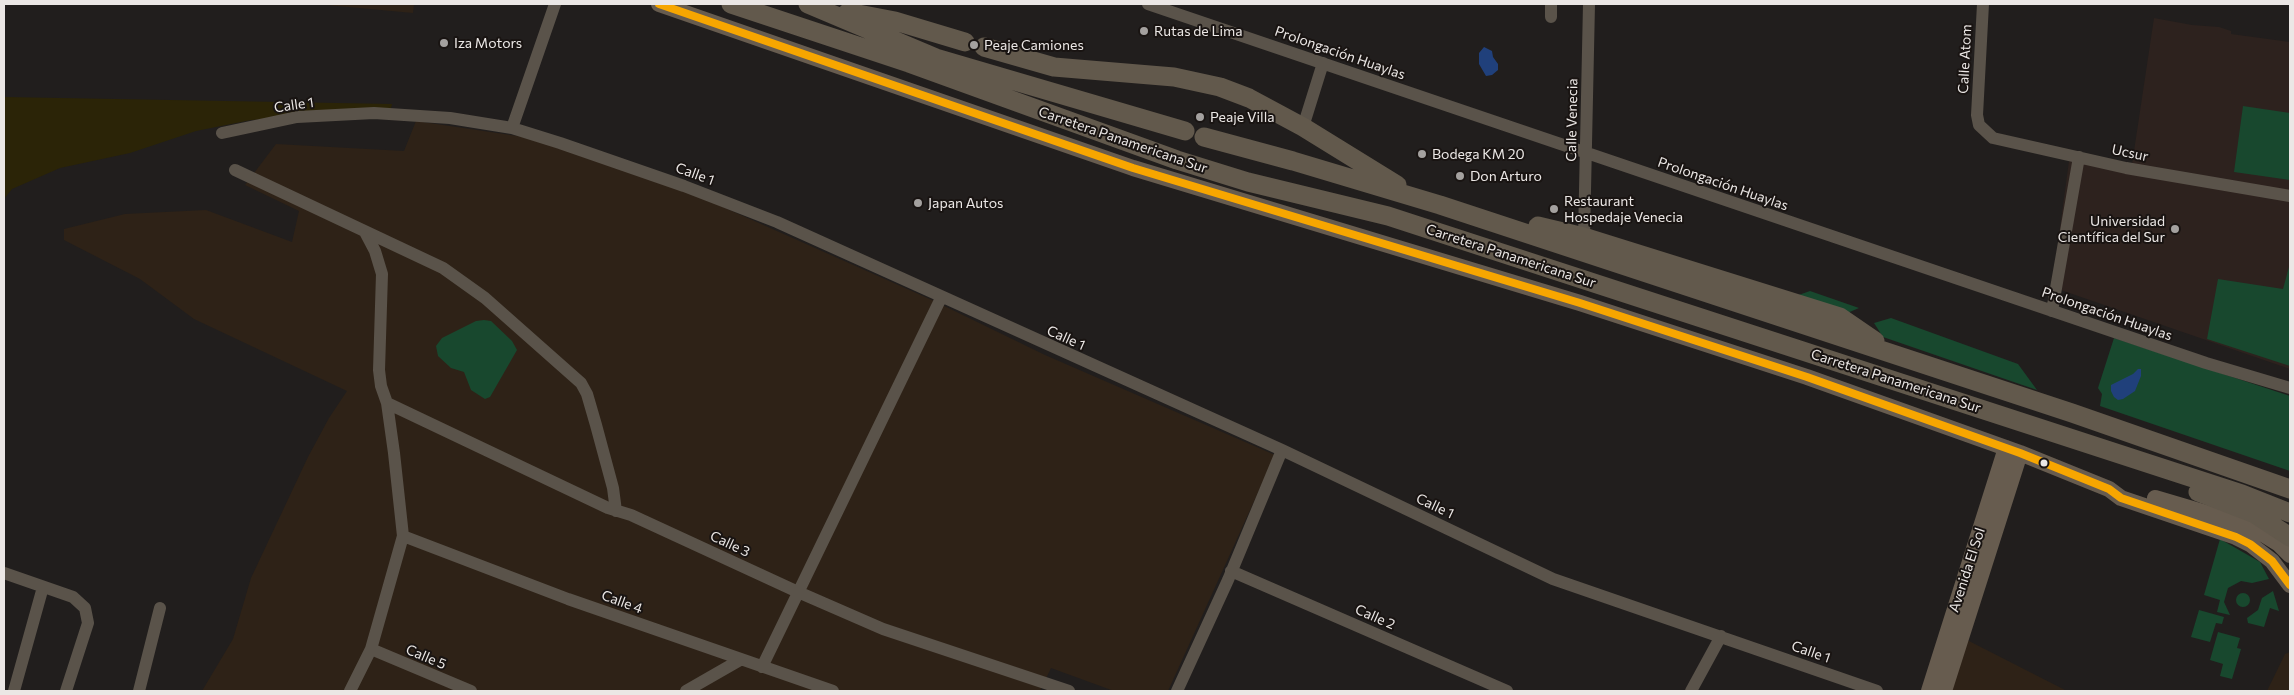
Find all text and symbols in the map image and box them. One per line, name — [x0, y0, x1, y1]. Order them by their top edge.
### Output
place label: Rutas de Lima — [1154, 23, 1243, 39]
street label: Prolongación Huaylas — [1273, 23, 1407, 83]
street label: Calle Atom — [1955, 24, 1975, 94]
marker: Rutas de Lima — [1138, 25, 1150, 37]
place label: Iza Motors — [454, 35, 522, 51]
marker: Iza Motors — [438, 37, 450, 49]
place label: Peaje Camiones — [984, 37, 1084, 53]
marker: Peaje Camiones — [968, 39, 980, 51]
street label: Calle Venecia — [1563, 78, 1581, 162]
street label: Calle 1 — [273, 94, 315, 116]
street label: Carretera Panamericana Sur — [1036, 103, 1210, 177]
place label: Peaje Villa — [1210, 109, 1275, 125]
marker: Peaje Villa — [1194, 111, 1206, 123]
street label: Ucsur — [2110, 141, 2150, 165]
place label: Bodega KM 20 — [1432, 146, 1525, 162]
marker: Bodega KM 20 — [1416, 148, 1428, 160]
street label: Prolongación Huaylas — [1656, 154, 1790, 214]
street label: Calle 1 — [673, 159, 717, 189]
place label: Don Arturo — [1470, 168, 1542, 184]
marker: Don Arturo — [1454, 170, 1466, 182]
place label: Restaurant Hospedaje Venecia — [1564, 193, 1683, 226]
place label: Japan Autos — [928, 195, 1003, 211]
marker: Japan Autos — [912, 197, 924, 209]
marker: Restaurant Hospedaje Venecia — [1548, 203, 1560, 215]
place label: Universidad Científica del Sur — [2058, 213, 2165, 246]
street label: Carretera Panamericana Sur — [1424, 221, 1598, 291]
marker: Universidad Científica del Sur — [2169, 223, 2181, 235]
street label: Prolongación Huaylas — [2040, 284, 2174, 344]
street label: Calle 1 — [1044, 322, 1088, 354]
street label: Carretera Panamericana Sur — [1809, 346, 1983, 416]
unlabelled marker — [2039, 458, 2049, 468]
street label: Calle 1 — [1413, 490, 1457, 522]
street label: Avenida El Sol — [1945, 526, 1989, 614]
street label: Calle 3 — [707, 527, 753, 561]
street label: Calle 4 — [599, 587, 645, 617]
street label: Calle 2 — [1352, 601, 1398, 633]
street label: Calle 1 — [1789, 638, 1833, 666]
street label: Calle 5 — [403, 641, 449, 673]

